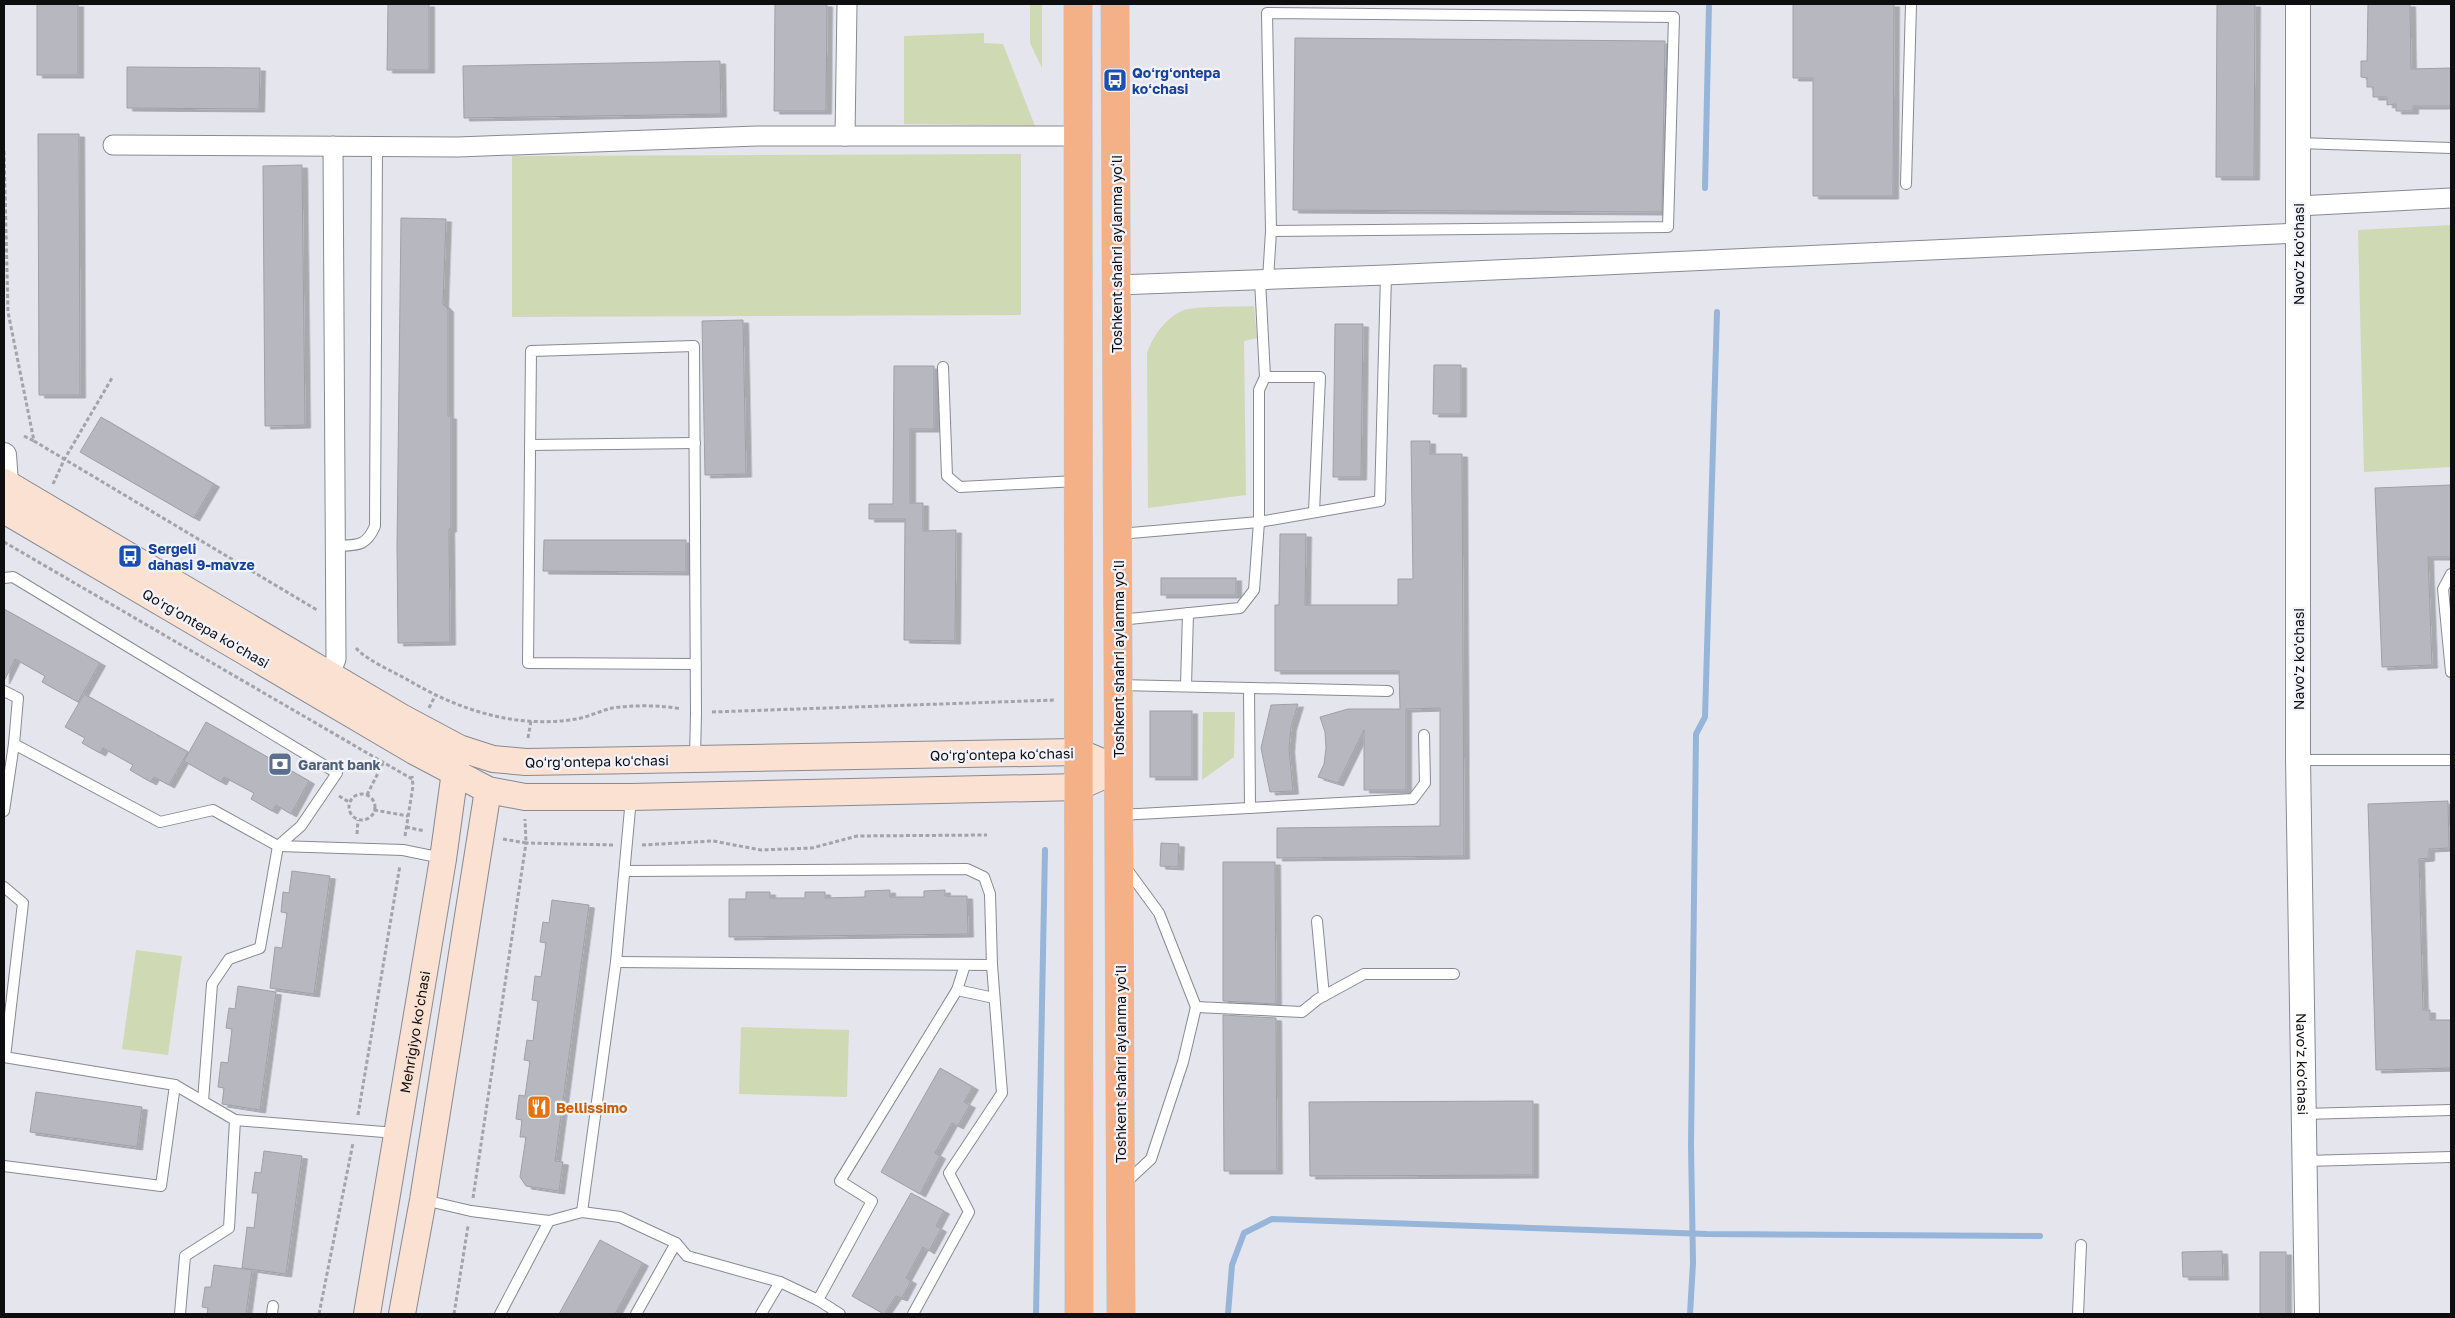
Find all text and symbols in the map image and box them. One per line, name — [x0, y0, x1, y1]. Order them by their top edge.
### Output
place label: Qoʻrgʻontepa koʻchasi — [1132, 64, 1220, 97]
bus stop icon: Qoʻrgʻontepa koʻchasi — [1102, 67, 1128, 93]
street label: Toshkent shahri aylanma yoʻli — [1108, 155, 1125, 353]
street label: Navo'z ko'chasi — [2290, 203, 2307, 305]
place label: Sergeli dahasi 9-mavze — [148, 540, 255, 573]
bus stop icon: Sergeli dahasi 9-mavze — [117, 543, 143, 569]
street label: Toshkent shahri aylanma yoʻli — [1110, 560, 1127, 758]
street label: Qoʻrgʻontepa koʻchasi — [139, 585, 273, 671]
street label: Navo'z ko'chasi — [2290, 608, 2307, 710]
street label: Qoʻrgʻontepa koʻchasi — [930, 744, 1074, 764]
bank icon: Garant bank — [267, 751, 293, 777]
street label: Qoʻrgʻontepa koʻchasi — [525, 751, 669, 771]
place label: Garant bank — [298, 756, 381, 773]
street label: Toshkent shahri aylanma yoʻli — [1112, 965, 1129, 1163]
street label: Mehrigiyo ko'chasi — [396, 969, 433, 1095]
street label: Navo'z ko'chasi — [2294, 1013, 2312, 1115]
restaurant icon: Bellissimo — [526, 1094, 552, 1120]
place label: Bellissimo — [556, 1099, 628, 1116]

